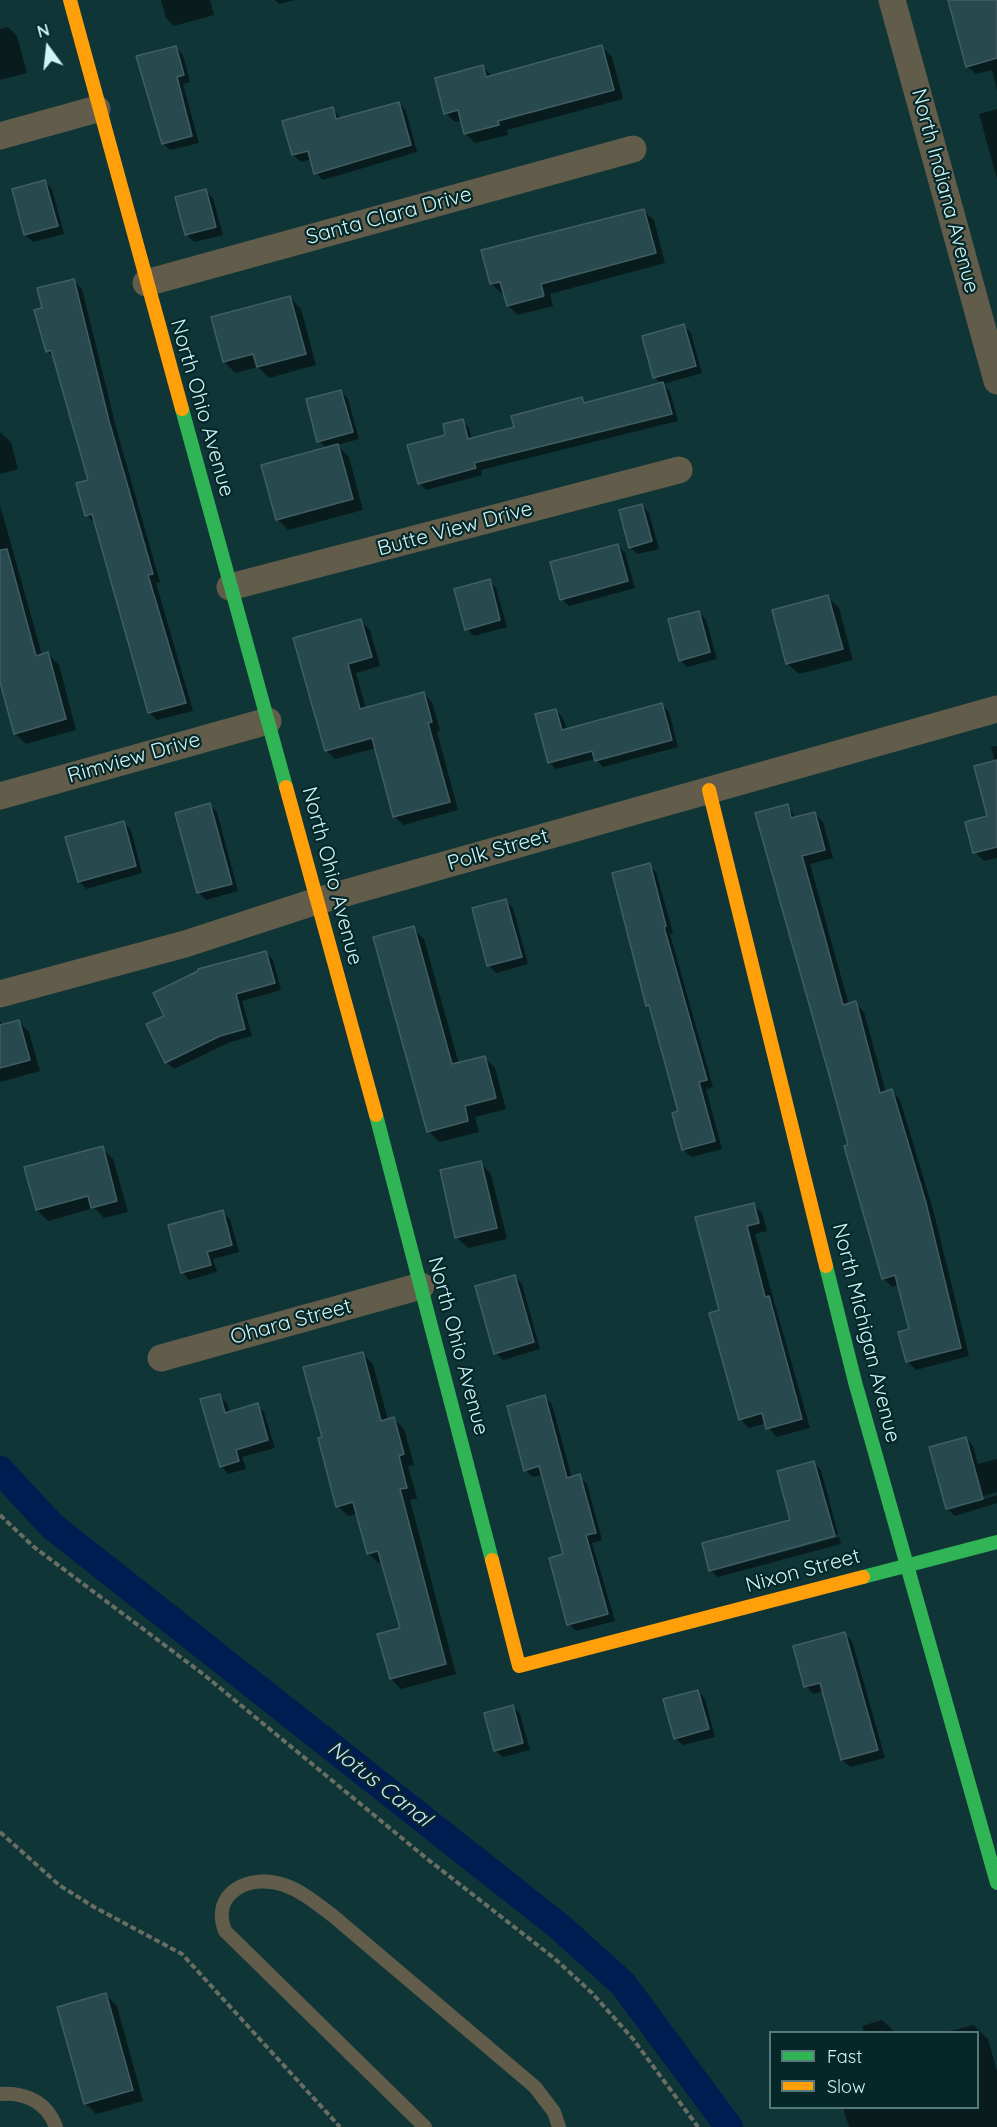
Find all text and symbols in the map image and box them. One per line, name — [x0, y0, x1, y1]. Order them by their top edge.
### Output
north arrow — [18, 18, 78, 78]
text: N — [35, 19, 52, 42]
street label: North Indiana Avenue — [906, 86, 984, 296]
street label: Santa Clara Drive — [303, 182, 475, 250]
street label: North Ohio Avenue — [165, 316, 239, 500]
street label: Butte View Drive — [375, 496, 535, 562]
street label: Rimview Drive — [65, 727, 203, 789]
street label: North Ohio Avenue — [296, 784, 368, 968]
street label: Polk Street — [444, 824, 552, 876]
street label: North Michigan Avenue — [827, 1221, 905, 1445]
street label: North Ohio Avenue — [422, 1254, 494, 1438]
street label: Ohara Street — [228, 1294, 354, 1350]
street label: Nixon Street — [743, 1544, 863, 1598]
water label: Notus Canal — [322, 1735, 436, 1833]
legend — [769, 2031, 979, 2109]
text: Fast — [827, 2045, 862, 2068]
text: Slow — [827, 2075, 865, 2098]

